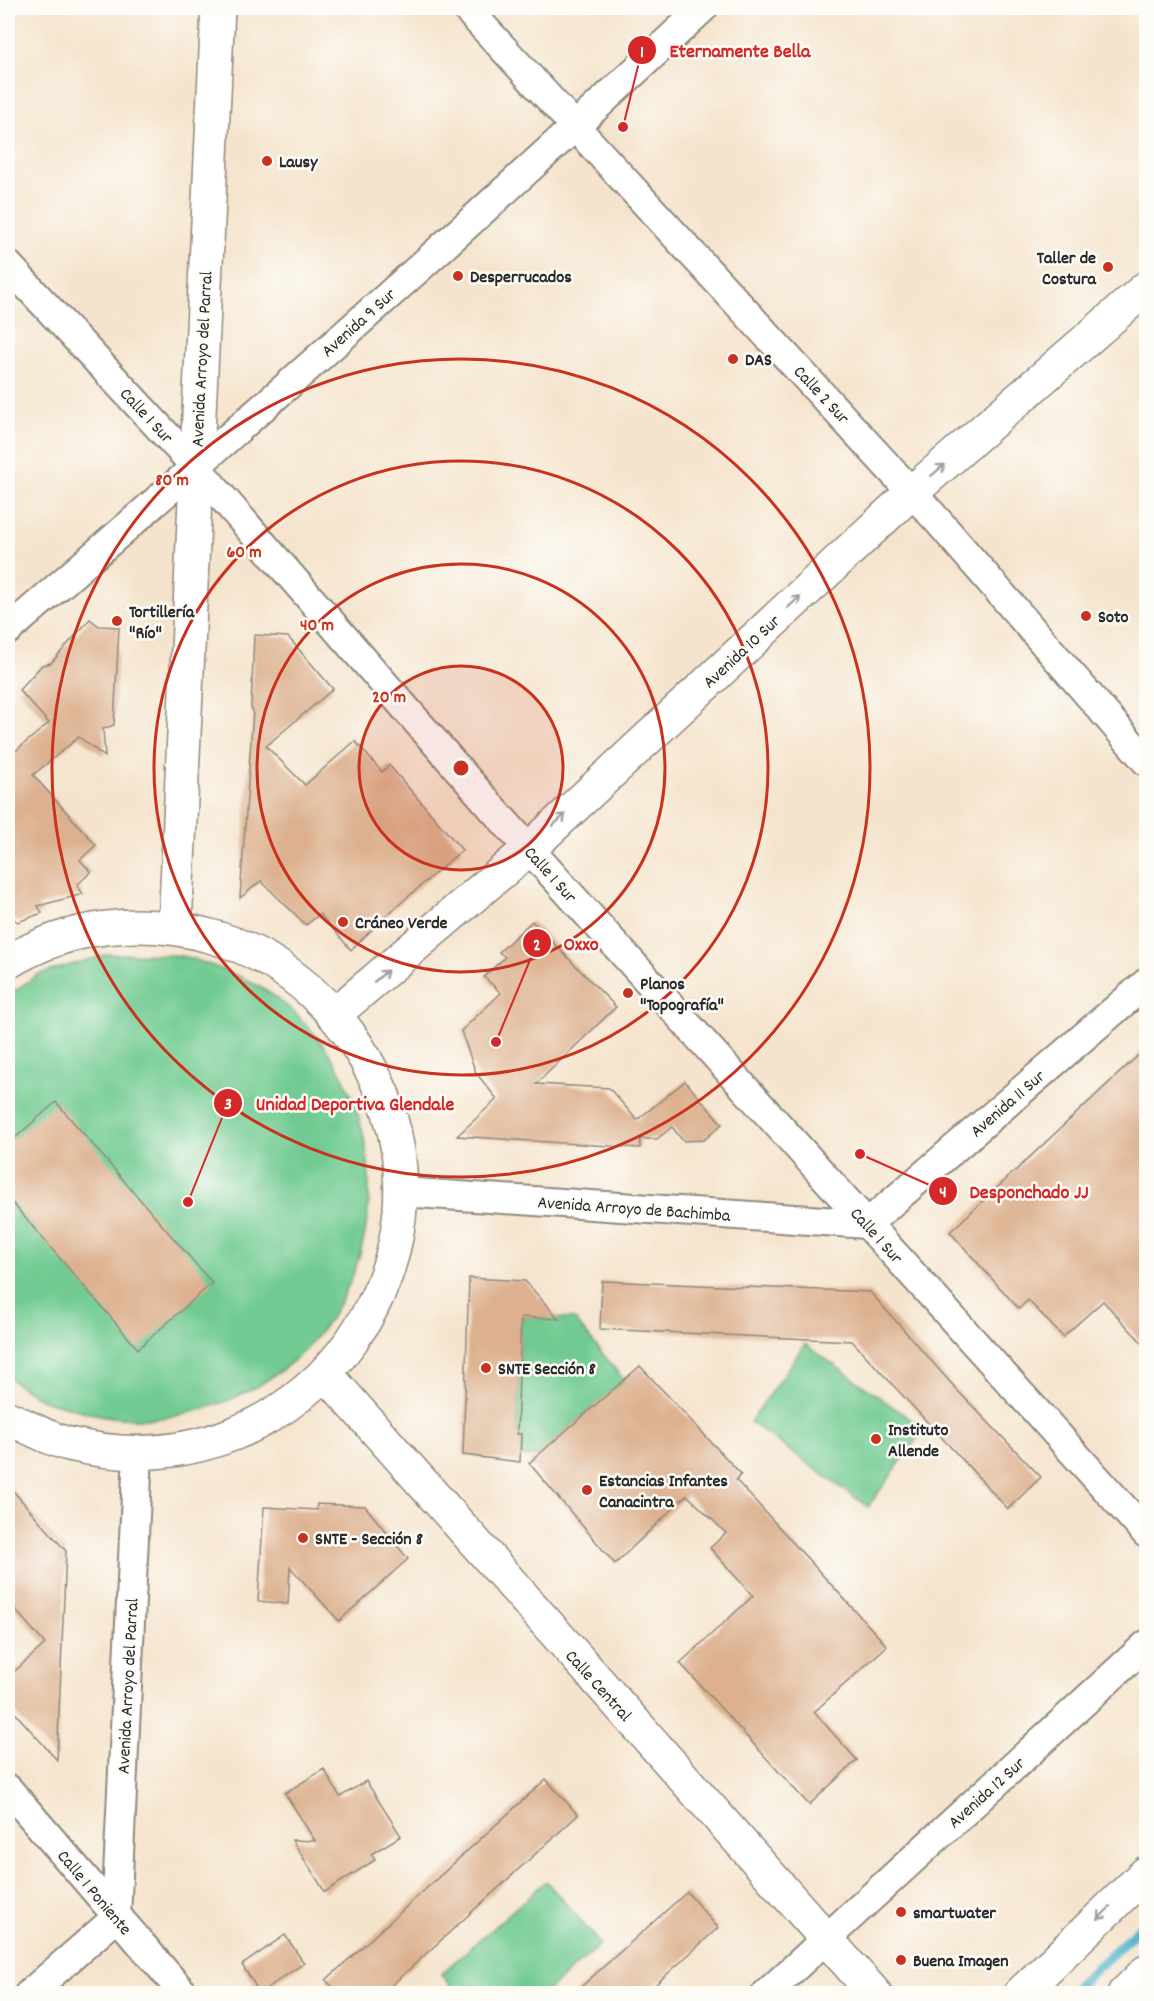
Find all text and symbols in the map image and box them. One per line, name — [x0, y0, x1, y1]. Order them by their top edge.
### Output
callout: Eternamente Bella — [627, 31, 822, 69]
text: Eternamente Bella — [669, 39, 811, 67]
text: 1 — [640, 41, 644, 66]
place label: Lausy — [279, 151, 318, 176]
marker: Lausy — [260, 154, 274, 168]
place label: Taller de Costura — [1037, 247, 1097, 293]
marker: Taller de Costura — [1101, 260, 1115, 274]
place label: Desperrucados — [470, 266, 572, 291]
marker: Desperrucados — [451, 269, 465, 283]
street label: Avenida Arroyo del Parral — [186, 270, 221, 448]
street label: Avenida 9 Sur — [317, 283, 403, 364]
place label: DAS — [745, 349, 772, 374]
marker: DAS — [726, 352, 740, 366]
street label: Calle 2 Sur — [786, 361, 854, 431]
street label: Calle 1 Sur — [113, 383, 178, 450]
one-way arrow — [929, 463, 945, 477]
text: 80 m — [155, 469, 189, 494]
text: 60 m — [226, 541, 262, 566]
one-way arrow — [786, 595, 801, 609]
place label: Tortillería "Río" — [129, 601, 195, 647]
place label: Soto — [1098, 606, 1129, 631]
marker: Soto — [1079, 609, 1093, 623]
street label: Avenida 10 Sur — [698, 610, 787, 695]
marker: Tortillería "Río" — [110, 614, 124, 628]
text: 40 m — [300, 614, 334, 639]
text: 20 m — [372, 686, 406, 711]
centre of rings — [451, 758, 471, 778]
one-way arrow — [551, 813, 566, 827]
street label: Calle 1 Sur — [517, 842, 582, 910]
place label: Cráneo Verde — [355, 912, 448, 937]
marker: Cráneo Verde — [336, 915, 350, 929]
callout: Oxxo — [522, 924, 611, 962]
text: Oxxo — [563, 932, 599, 960]
text: 2 — [533, 934, 541, 959]
one-way arrow — [373, 969, 388, 983]
place label: Planos "Topografía" — [640, 973, 724, 1019]
marker: Planos "Topografía" — [621, 986, 635, 1000]
street label: Avenida 11 Sur — [966, 1065, 1052, 1145]
callout: Unidad Deportiva Glendale — [213, 1084, 466, 1122]
text: Unidad Deportiva Glendale — [256, 1092, 454, 1120]
text: 3 — [224, 1093, 232, 1118]
callout: Desponchado JJ — [928, 1172, 1101, 1210]
text: Desponchado JJ — [970, 1180, 1088, 1208]
text: 4 — [939, 1181, 947, 1206]
street label: Avenida Arroyo de Bachimba — [537, 1191, 732, 1230]
street label: Calle 1 Sur — [843, 1203, 908, 1271]
place label: SNTE Sección 8 — [498, 1358, 596, 1383]
marker: SNTE Sección 8 — [479, 1361, 493, 1375]
place label: Instituto Allende — [888, 1419, 948, 1465]
marker: Instituto Allende — [869, 1432, 883, 1446]
place label: Estancias Infantes Canacintra — [599, 1470, 728, 1516]
marker: Estancias Infantes Canacintra — [580, 1483, 594, 1497]
place label: SNTE - Sección 8 — [315, 1528, 423, 1553]
marker: SNTE - Sección 8 — [296, 1531, 310, 1545]
street label: Avenida Arroyo del Parral — [112, 1597, 147, 1775]
street label: Calle Central — [558, 1645, 637, 1729]
street label: Avenida 12 Sur — [944, 1752, 1032, 1835]
street label: Calle 1 Poniente — [50, 1846, 136, 1942]
place label: smartwater — [913, 1902, 996, 1927]
marker: smartwater — [894, 1905, 908, 1919]
one-way arrow — [1097, 1906, 1112, 1920]
place label: Buena Imagen — [913, 1950, 1009, 1975]
marker: Buena Imagen — [894, 1953, 908, 1967]

